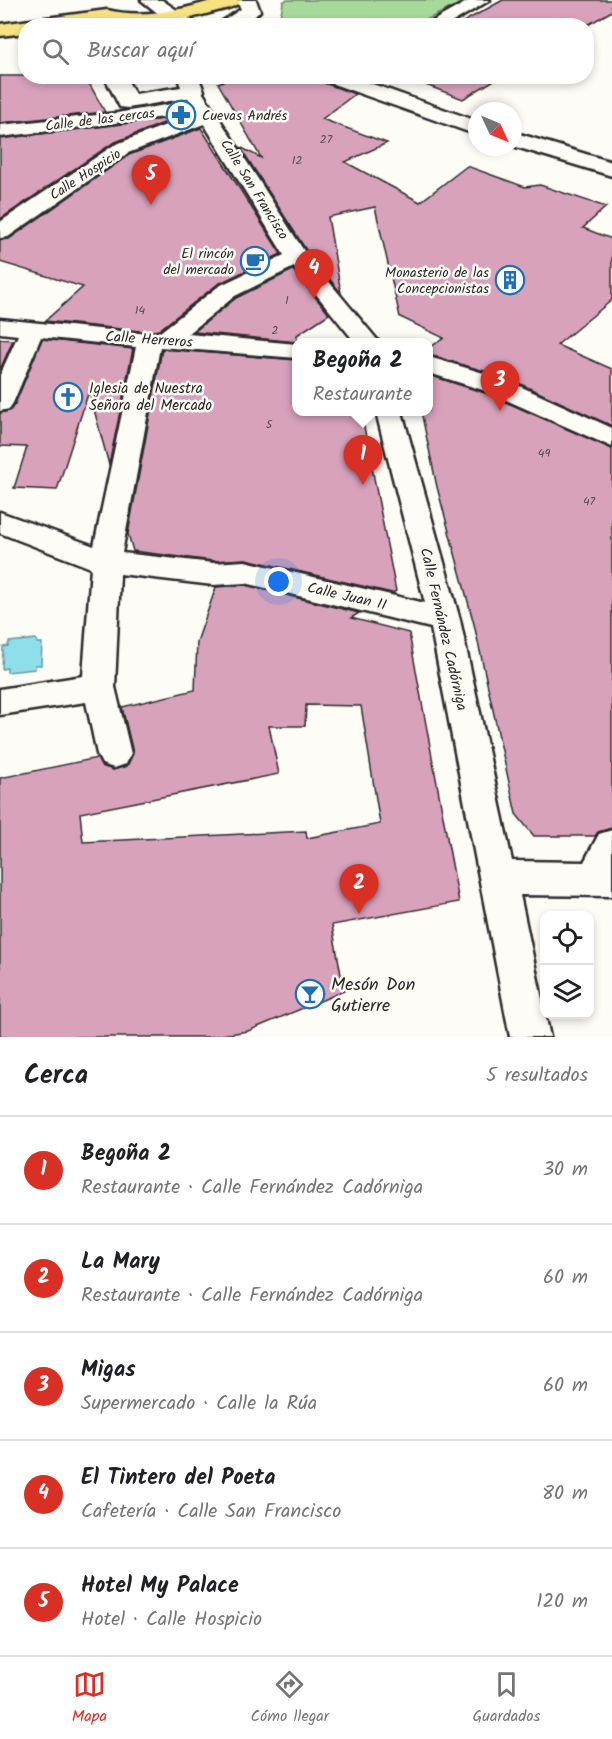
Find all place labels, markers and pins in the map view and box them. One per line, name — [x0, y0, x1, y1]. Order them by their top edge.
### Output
pharmacy icon: Cuevas Andrés — [165, 99, 197, 131]
place label: Cuevas Andrés — [202, 105, 287, 127]
pin: 5 — [132, 156, 170, 205]
place label: El rincón del mercado — [163, 243, 234, 281]
cafe icon: El rincón del mercado — [239, 245, 271, 277]
pin: 4 — [294, 250, 334, 299]
place label: Monasterio de las Concepcionistas — [385, 262, 489, 300]
building icon: Monasterio de las Concepcionistas — [494, 264, 526, 296]
pin: 3 — [480, 362, 520, 411]
place label: Iglesia de Nuestra Señora del Mercado — [89, 377, 212, 418]
church icon: Iglesia de Nuestra Señora del Mercado — [52, 381, 84, 413]
pin: 1 — [344, 436, 382, 485]
pin: 2 — [340, 864, 378, 914]
place label: Mesón Don Gutierre — [331, 971, 415, 1021]
bar icon: Mesón Don Gutierre — [294, 978, 326, 1010]

